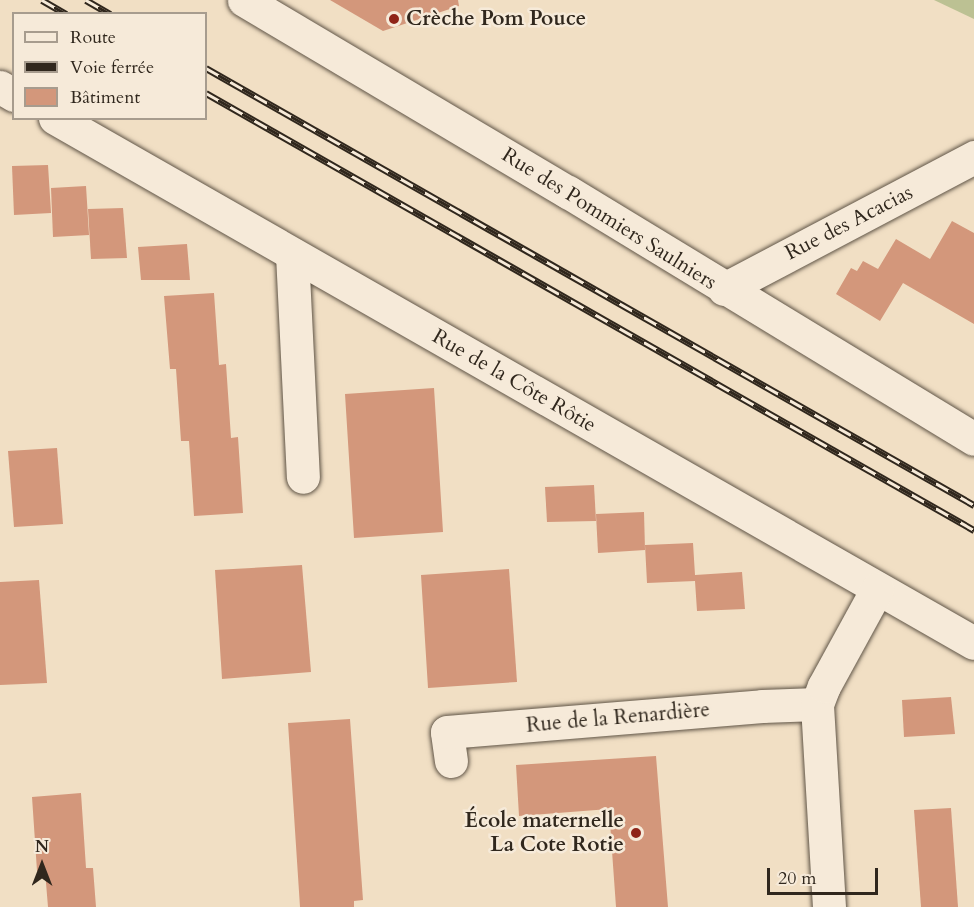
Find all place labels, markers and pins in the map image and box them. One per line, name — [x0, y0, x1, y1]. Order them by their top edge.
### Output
place label: Crèche Pom Pouce — [406, 6, 586, 32]
marker: Crèche Pom Pouce — [387, 12, 401, 26]
place label: École maternelle La Cote Rotie — [464, 808, 624, 858]
marker: École maternelle La Cote Rotie — [629, 826, 643, 840]

